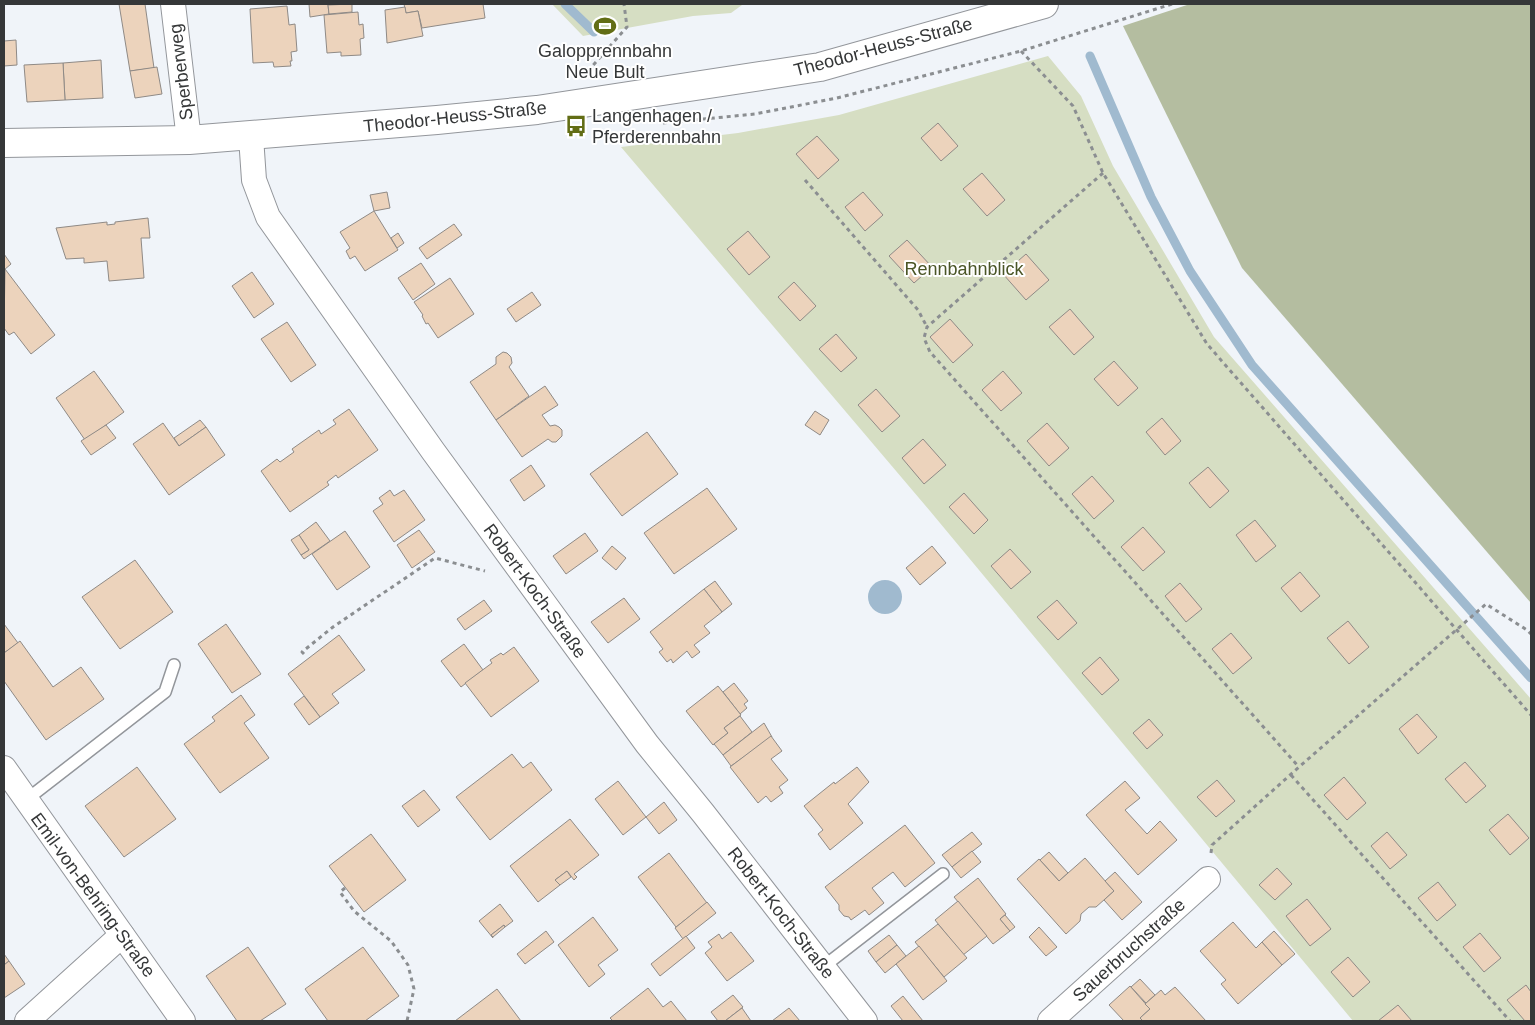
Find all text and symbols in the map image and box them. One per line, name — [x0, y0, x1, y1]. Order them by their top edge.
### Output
sports icon: Galopprennbahn Neue Bult — [592, 13, 618, 39]
street label: Theodor-Heuss-Straße — [792, 14, 974, 80]
street label: Sperberweg — [165, 23, 197, 121]
place label: Galopprennbahn Neue Bult — [538, 41, 672, 82]
street label: Theodor-Heuss-Straße — [362, 97, 548, 137]
place label: Langenhagen / Pferderennbahn — [592, 106, 721, 147]
bus stop icon: Langenhagen / Pferderennbahn — [563, 113, 589, 139]
park label: Rennbahnblick — [904, 259, 1025, 279]
street label: Robert-Koch-Straße — [480, 520, 590, 662]
street label: Emil-von-Behring-Straße — [27, 809, 159, 981]
street label: Robert-Koch-Straße — [724, 843, 838, 983]
street label: Sauerbruchstraße — [1069, 894, 1189, 1006]

